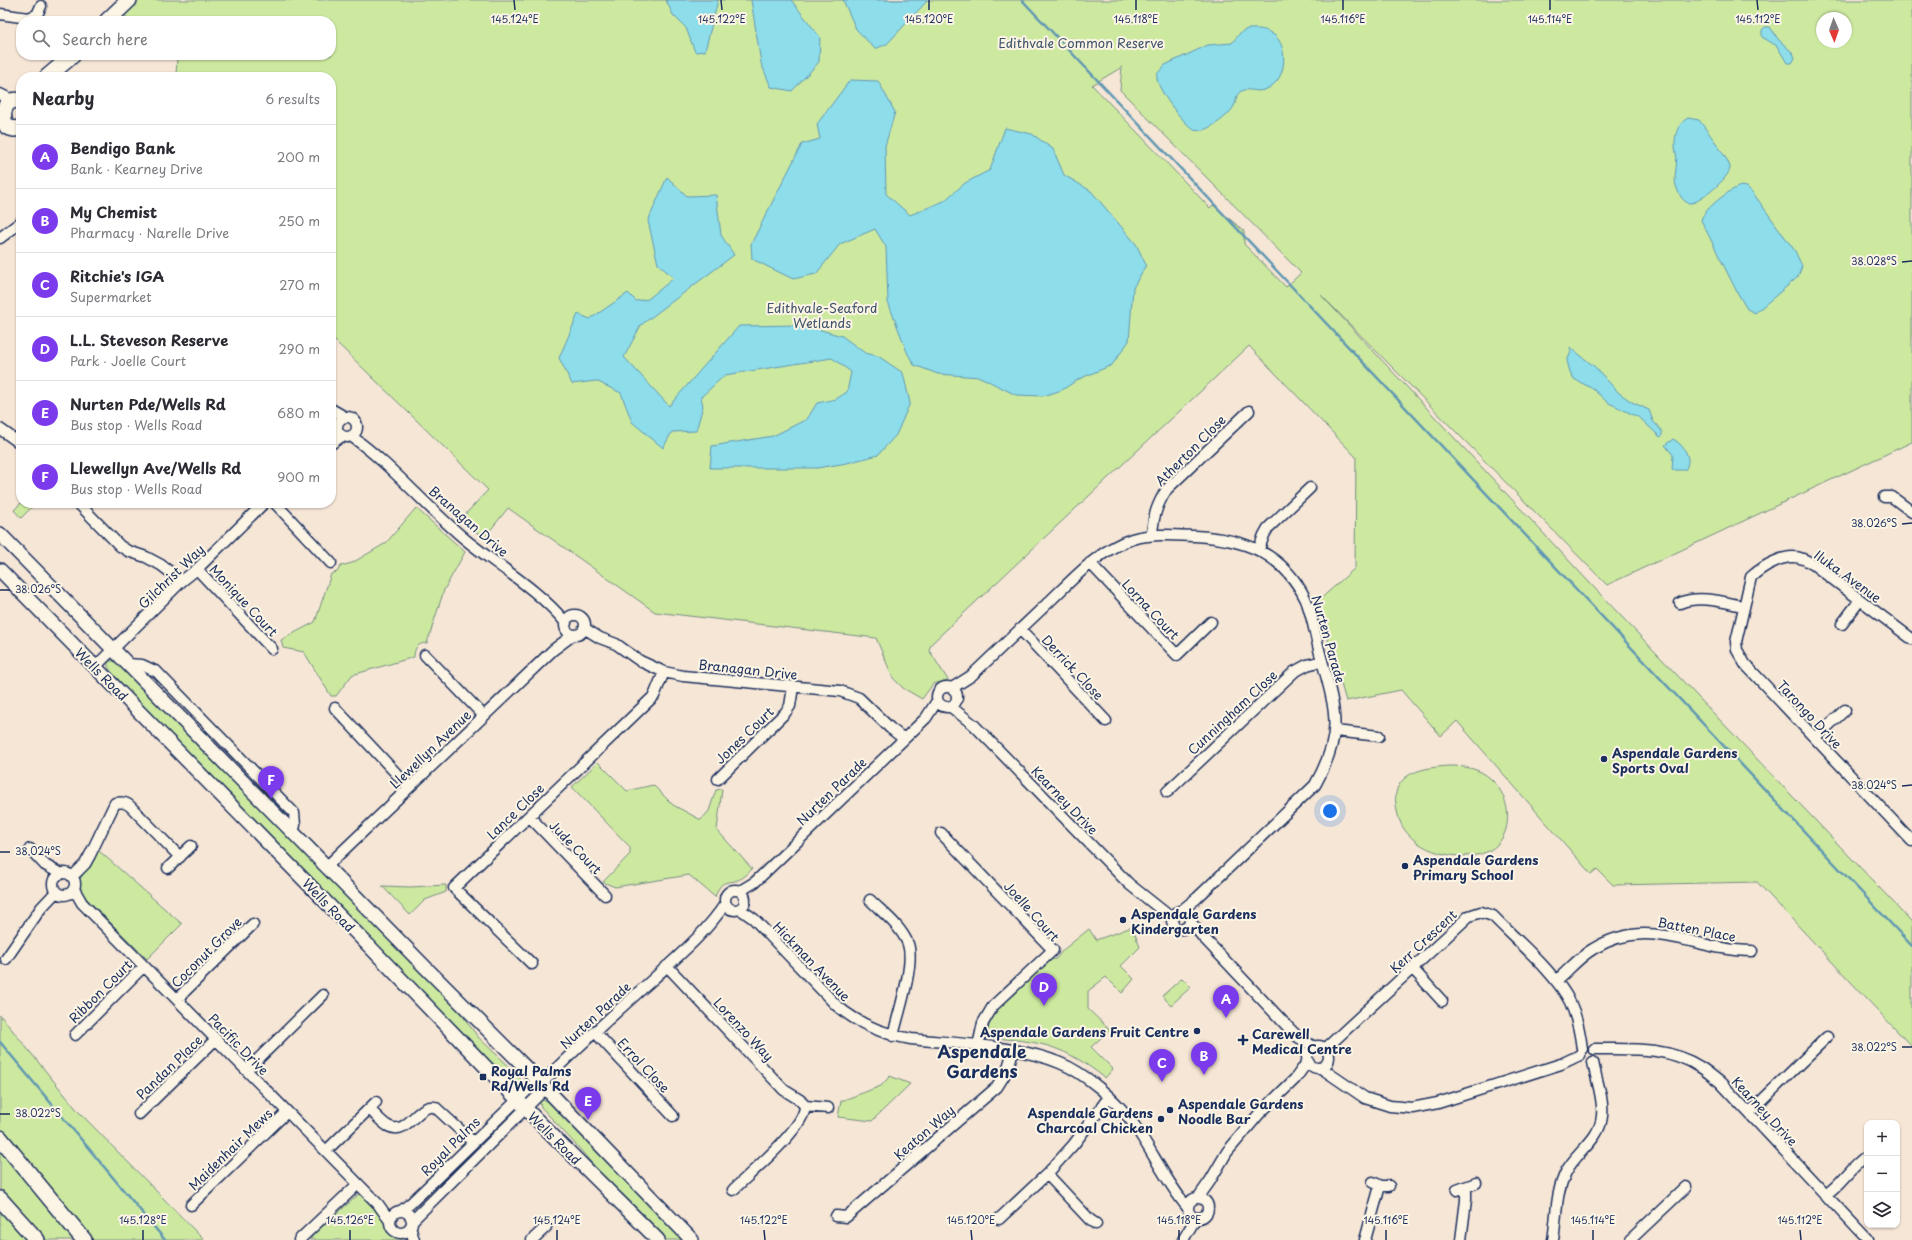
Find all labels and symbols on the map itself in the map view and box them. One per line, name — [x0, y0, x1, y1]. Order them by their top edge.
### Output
text: 145.124°E — [491, 11, 539, 26]
text: 145.122°E — [698, 11, 746, 26]
text: 145.120°E — [905, 11, 953, 26]
text: 145.118°E — [1114, 11, 1158, 26]
text: 145.116°E — [1321, 11, 1365, 26]
text: 145.114°E — [1528, 11, 1572, 26]
text: 145.112°E — [1735, 11, 1781, 26]
north arrow — [1816, 12, 1852, 48]
park label: Edithvale Common Reserve — [998, 33, 1164, 52]
text: 38.028°S — [1851, 253, 1897, 268]
park label: Edithvale-Seaford Wetlands — [767, 298, 878, 332]
street label: Atherton Close — [1150, 410, 1230, 490]
street label: Branagan Drive — [425, 481, 513, 561]
text: 38.026°S — [1851, 515, 1897, 530]
street label: Gilchrist Way — [134, 539, 208, 613]
street label: Iluka Avenue — [1810, 545, 1886, 607]
street label: Monique Court — [206, 560, 282, 640]
street label: Lorna Court — [1118, 575, 1184, 643]
text: 38.026°S — [15, 581, 61, 596]
street label: Nurten Parade — [1307, 593, 1351, 685]
street label: Derrick Close — [1038, 630, 1108, 704]
street label: Wells Road — [71, 643, 133, 705]
street label: Branagan Drive — [697, 654, 799, 684]
street label: Cunningham Close — [1183, 665, 1281, 759]
street label: Tarongo Drive — [1773, 676, 1847, 753]
street label: Jones Court — [710, 702, 778, 768]
street label: Llewellyn Avenue — [385, 705, 475, 793]
place label: Aspendale Gardens Sports Oval — [1612, 743, 1738, 777]
street label: Nurten Parade — [792, 753, 870, 829]
marker: Aspendale Gardens Sports Oval — [1599, 754, 1609, 764]
street label: Kearney Drive — [1027, 762, 1103, 839]
pin: F — [258, 766, 284, 799]
text: 38.024°S — [1851, 777, 1897, 792]
street label: Lance Close — [482, 779, 548, 843]
your location — [1320, 801, 1340, 821]
street label: Jude Court — [545, 816, 607, 878]
text: 38.024°S — [15, 843, 61, 858]
place label: Aspendale Gardens Primary School — [1413, 850, 1539, 884]
marker: Aspendale Gardens Primary School — [1400, 861, 1410, 871]
street label: Wells Road — [299, 874, 359, 936]
street label: Joelle Court — [1000, 877, 1064, 945]
place label: Aspendale Gardens Kindergarten — [1131, 904, 1257, 938]
street label: Kerr Crescent — [1385, 905, 1461, 977]
street label: Coconut Grove — [166, 912, 246, 992]
street label: Batten Place — [1656, 912, 1738, 946]
marker: Aspendale Gardens Kindergarten — [1118, 915, 1128, 925]
street label: Hickman Avenue — [769, 917, 855, 1005]
street label: Ribbon Court — [64, 955, 136, 1027]
pin: D — [1031, 973, 1057, 1006]
street label: Nurten Parade — [555, 977, 635, 1053]
pin: A — [1213, 985, 1239, 1018]
street label: Lorenzo Way — [710, 993, 778, 1065]
street label: Pacific Drive — [205, 1009, 273, 1079]
place label: Aspendale Gardens Fruit Centre — [980, 1022, 1189, 1041]
place label: Carewell Medical Centre — [1252, 1024, 1352, 1058]
marker: Aspendale Gardens Fruit Centre — [1192, 1026, 1202, 1036]
street label: Pandan Place — [132, 1030, 206, 1104]
street label: Errol Close — [614, 1033, 674, 1097]
marker: Carewell Medical Centre — [1237, 1034, 1249, 1046]
district label: Aspendale Gardens — [938, 1038, 1027, 1084]
text: 38.022°S — [1851, 1039, 1897, 1054]
pin: B — [1191, 1042, 1217, 1075]
pin: C — [1149, 1049, 1175, 1082]
place label: Royal Palms Rd/Wells Rd — [491, 1061, 571, 1095]
marker: Royal Palms Rd/Wells Rd — [478, 1072, 488, 1082]
street label: Kearney Drive — [1728, 1072, 1802, 1150]
pin: E — [575, 1087, 601, 1120]
place label: Aspendale Gardens Noodle Bar — [1178, 1094, 1304, 1128]
street label: Keaton Way — [889, 1100, 959, 1164]
place label: Aspendale Gardens Charcoal Chicken — [1027, 1103, 1153, 1137]
street label: Maidenhair Mews — [184, 1104, 276, 1194]
text: 38.022°S — [15, 1105, 61, 1120]
marker: Aspendale Gardens Noodle Bar — [1165, 1105, 1175, 1115]
street label: Wells Road — [524, 1107, 586, 1169]
street label: Royal Palms — [416, 1112, 484, 1180]
marker: Aspendale Gardens Charcoal Chicken — [1156, 1114, 1166, 1124]
text: 145.128°E — [119, 1212, 167, 1227]
text: 145.126°E — [326, 1212, 374, 1227]
text: 145.124°E — [533, 1212, 581, 1227]
text: 145.122°E — [740, 1212, 788, 1227]
text: 145.120°E — [947, 1212, 995, 1227]
text: 145.118°E — [1157, 1212, 1201, 1227]
text: 145.116°E — [1364, 1212, 1408, 1227]
text: 145.114°E — [1571, 1212, 1615, 1227]
text: 145.112°E — [1777, 1212, 1823, 1227]

